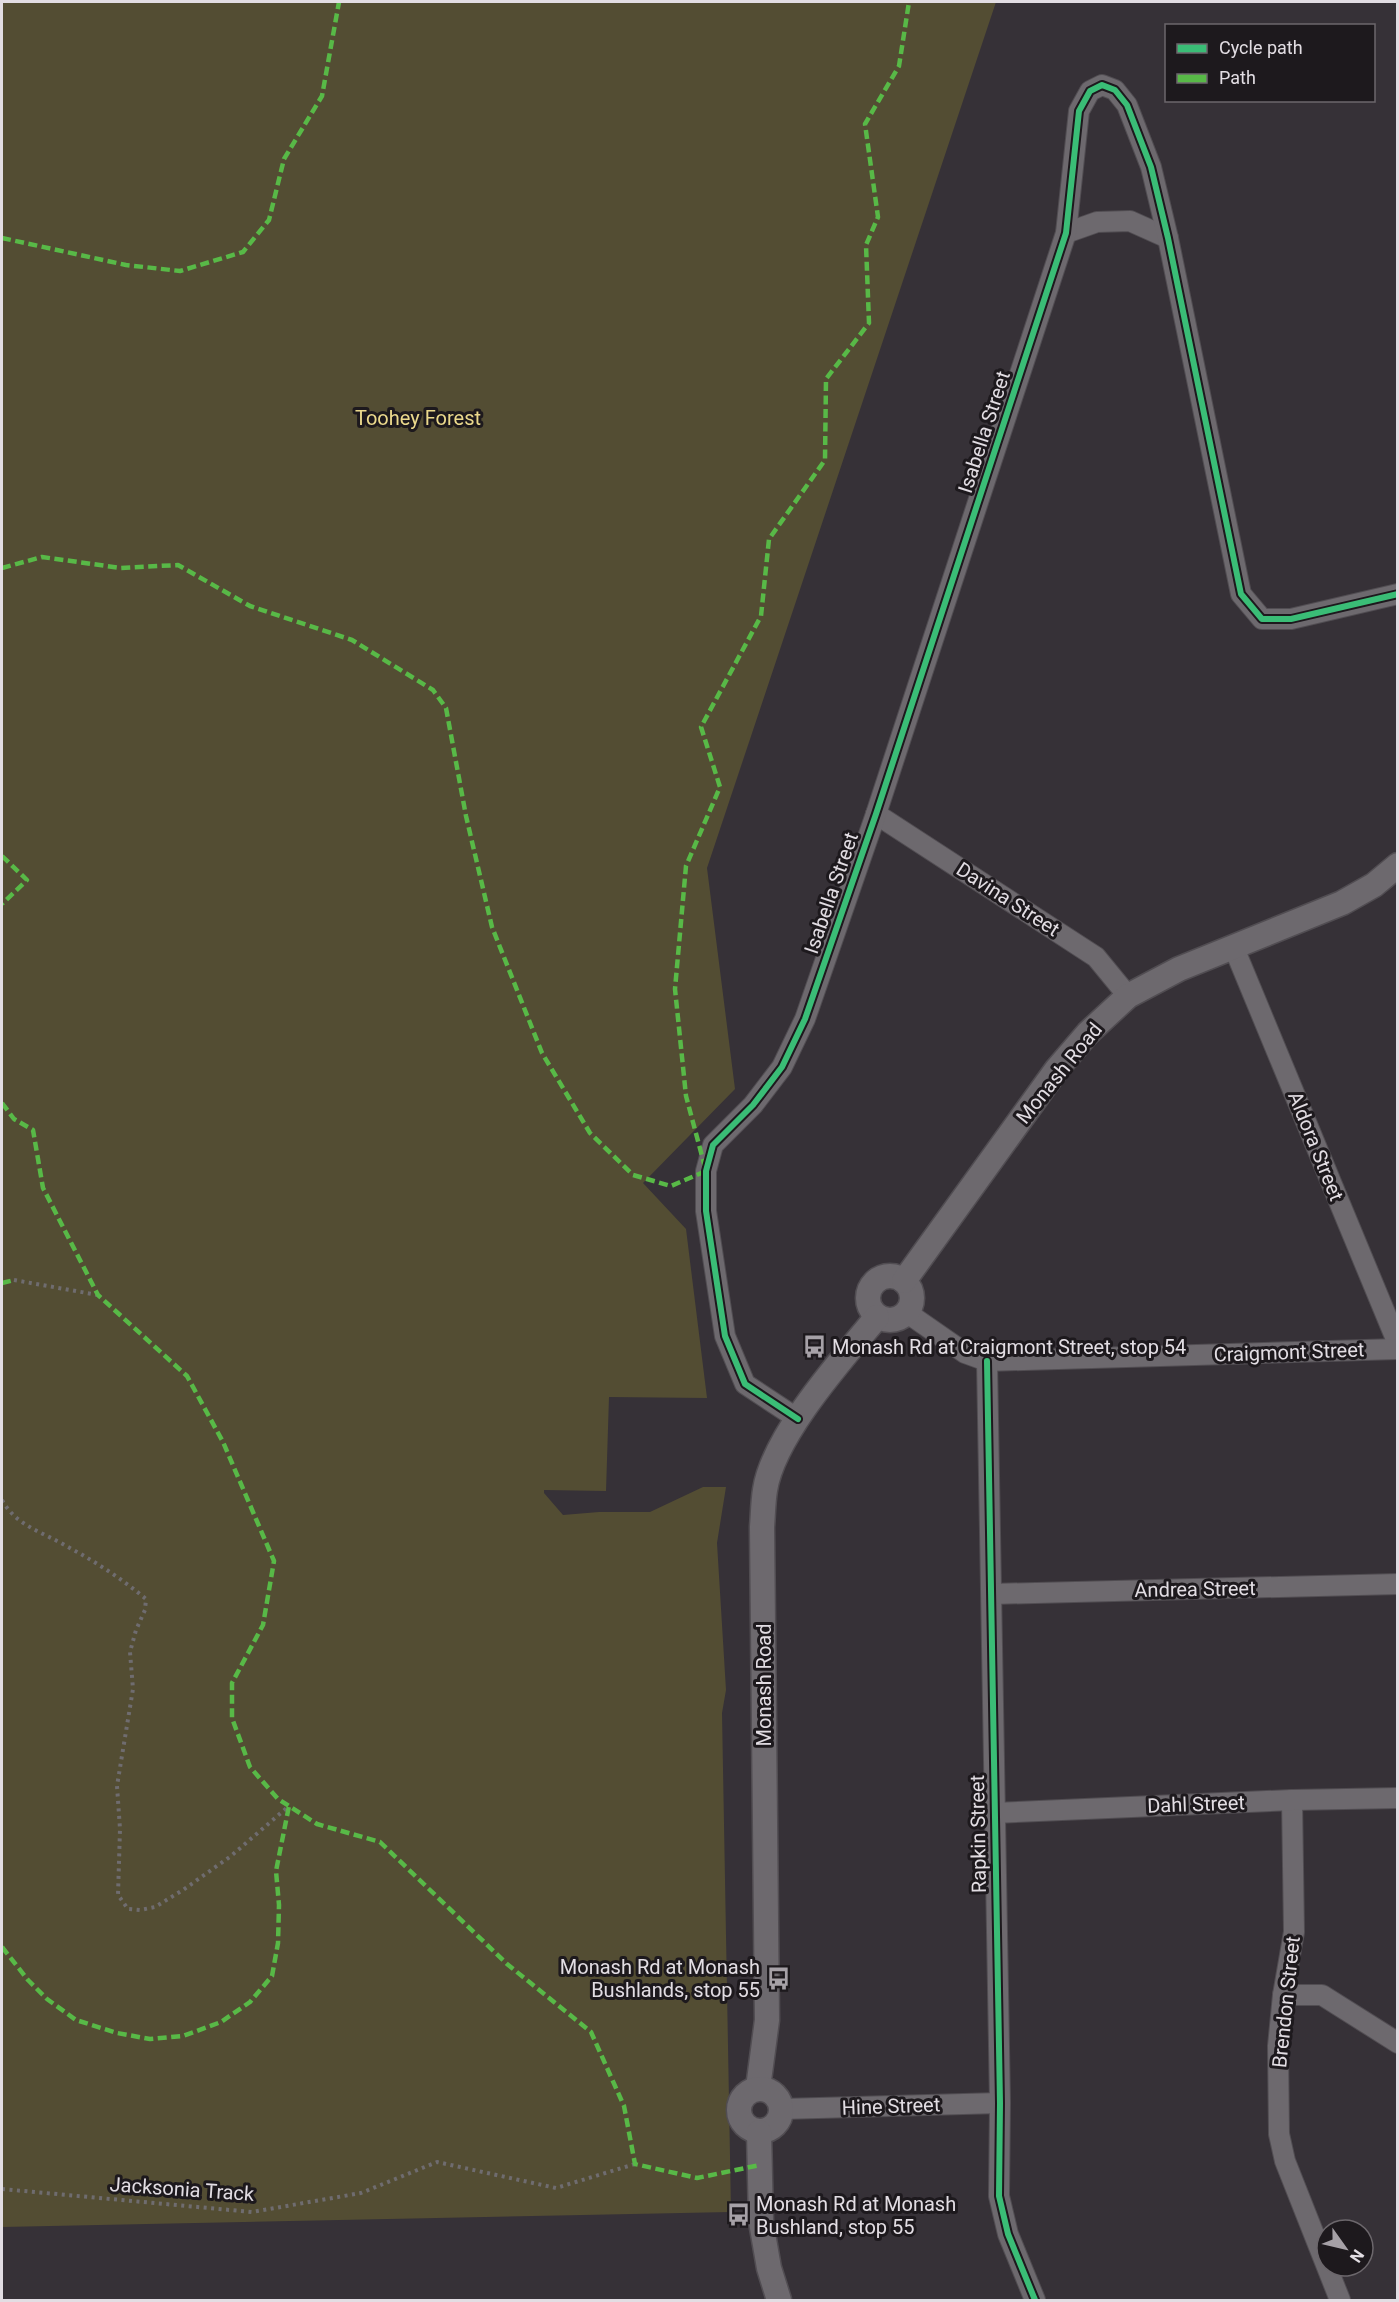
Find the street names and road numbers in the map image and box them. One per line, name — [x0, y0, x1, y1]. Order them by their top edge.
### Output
street label: Isabella Street — [953, 368, 1015, 496]
street label: Isabella Street — [799, 829, 863, 957]
street label: Davina Street — [952, 857, 1064, 941]
street label: Monash Road — [1011, 1018, 1107, 1128]
street label: Aldora Street — [1283, 1088, 1349, 1204]
street label: Craigmont Street — [1213, 1337, 1365, 1367]
street label: Andrea Street — [1134, 1576, 1256, 1602]
street label: Monash Road — [752, 1624, 776, 1746]
street label: Rapkin Street — [965, 1775, 991, 1893]
street label: Dahl Street — [1147, 1790, 1245, 1818]
street label: Brendon Street — [1267, 1935, 1305, 2069]
street label: Hine Street — [841, 2092, 941, 2120]
street label: Jacksonia Track — [109, 2172, 256, 2206]

